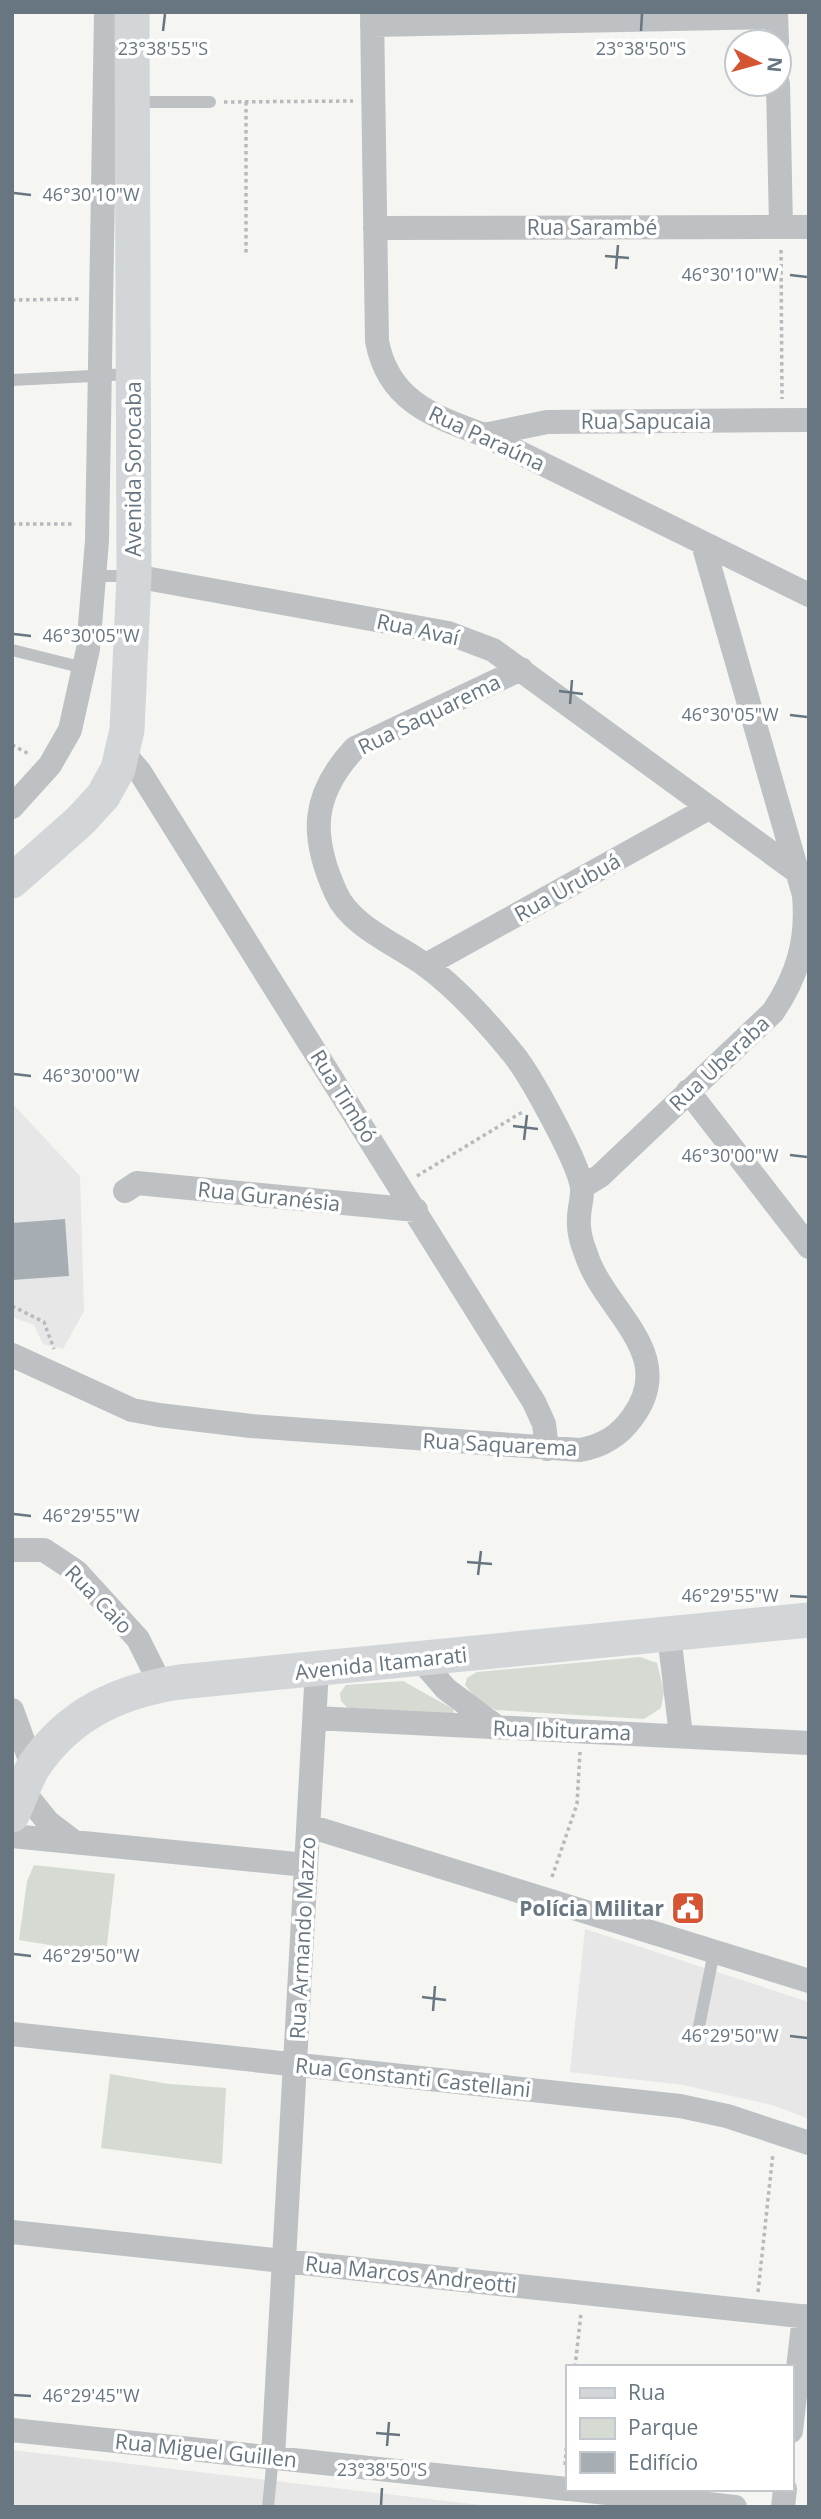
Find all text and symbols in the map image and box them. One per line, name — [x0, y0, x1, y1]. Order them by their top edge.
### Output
north arrow — [723, 28, 793, 98]
text: 23°38'55"S — [118, 36, 208, 60]
text: 23°38'50"S — [596, 36, 686, 60]
text: N — [761, 56, 789, 74]
text: 46°30'10"W — [42, 182, 140, 206]
street label: Rua Sarambé — [527, 213, 657, 241]
text: 46°30'10"W — [681, 262, 779, 286]
street label: Avenida Sorocaba — [119, 381, 147, 557]
street label: Rua Paraúna — [424, 399, 550, 477]
street label: Rua Sapucaia — [581, 407, 711, 435]
street label: Rua Avaí — [374, 607, 463, 652]
text: 46°30'05"W — [42, 623, 140, 647]
street label: Rua Saquarema — [353, 667, 505, 761]
text: 46°30'05"W — [681, 702, 779, 726]
street label: Rua Urubuá — [509, 846, 625, 928]
street label: Rua Uberaba — [663, 1009, 775, 1117]
street label: Rua Timbó — [304, 1044, 384, 1148]
text: 46°30'00"W — [42, 1063, 140, 1087]
text: 46°30'00"W — [681, 1143, 779, 1167]
street label: Rua Guranésia — [196, 1175, 342, 1217]
street label: Rua Saquarema — [422, 1426, 578, 1462]
text: 46°29'55"W — [42, 1503, 140, 1527]
street label: Rua Caio — [59, 1558, 139, 1640]
text: 46°29'55"W — [681, 1583, 779, 1607]
street label: Avenida Itamarati — [294, 1640, 468, 1686]
street label: Rua Ibiturama — [492, 1714, 632, 1746]
street label: Rua Armando Mazzo — [283, 1836, 321, 2040]
public building icon: Polícia Militar — [669, 1889, 707, 1927]
place label: Polícia Militar — [519, 1894, 664, 1922]
text: 46°29'50"W — [42, 1943, 140, 1967]
text: 46°29'50"W — [681, 2023, 779, 2047]
street label: Rua Constanti Castellani — [294, 2051, 532, 2103]
street label: Rua Marcos Andreotti — [304, 2249, 518, 2299]
legend — [566, 2365, 793, 2491]
text: Rua — [628, 2378, 666, 2406]
text: 46°29'45"W — [42, 2383, 140, 2407]
text: Parque — [628, 2413, 698, 2441]
street label: Rua Miguel Guillen — [114, 2427, 298, 2473]
text: Edifício — [628, 2448, 698, 2476]
text: 23°38'50"S — [337, 2457, 427, 2481]

